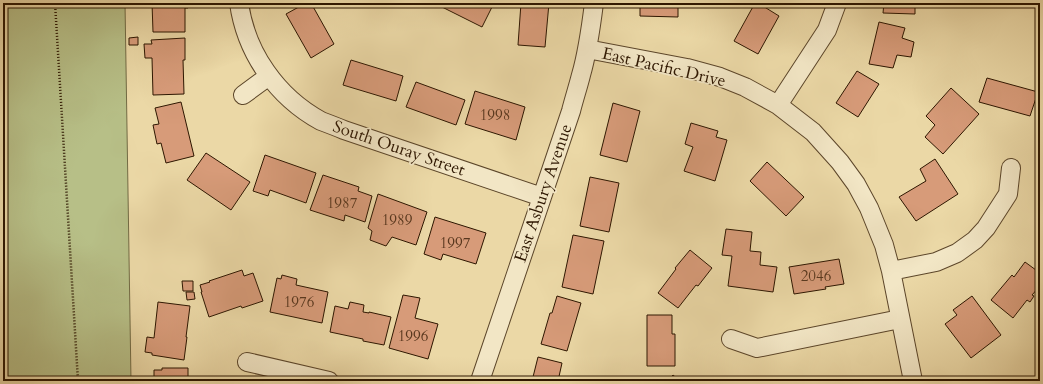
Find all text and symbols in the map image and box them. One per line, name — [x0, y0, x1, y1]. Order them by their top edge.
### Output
street label: East Pacific Drive — [600, 42, 728, 92]
house number: 1998 — [480, 105, 510, 125]
street label: South Ouray Street — [330, 115, 469, 182]
street label: East Asbury Avenue — [509, 121, 577, 265]
house number: 1987 — [327, 193, 358, 213]
house number: 1989 — [382, 210, 413, 230]
house number: 1997 — [440, 233, 471, 253]
house number: 2046 — [801, 266, 832, 286]
house number: 1976 — [284, 292, 315, 312]
house number: 1996 — [398, 326, 429, 346]

